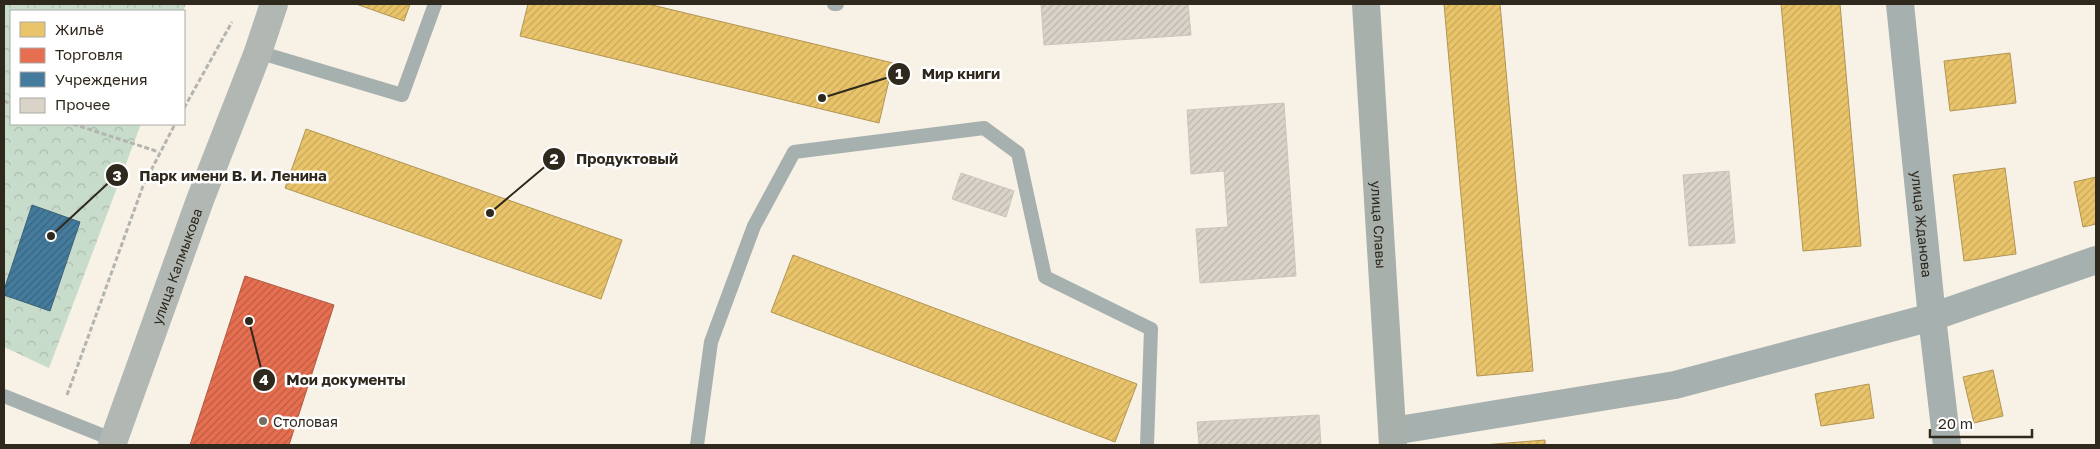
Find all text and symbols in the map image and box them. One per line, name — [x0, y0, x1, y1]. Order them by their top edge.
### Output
legend — [10, 10, 185, 125]
text: Жильё — [55, 20, 104, 38]
text: Торговля — [55, 45, 123, 63]
callout: Мир книги — [887, 59, 1010, 89]
text: 1 — [895, 64, 903, 82]
text: Мир книги — [922, 64, 1000, 82]
text: Учреждения — [55, 70, 147, 88]
text: Прочее — [55, 95, 111, 113]
callout: Продуктовый — [541, 144, 688, 174]
text: 2 — [549, 149, 559, 167]
text: Продуктовый — [576, 149, 678, 167]
callout: Парк имени В. И. Ленина — [104, 160, 337, 190]
text: 3 — [112, 166, 122, 184]
text: Парк имени В. И. Ленина — [139, 166, 327, 184]
street label: улица Жданова — [1909, 169, 1936, 278]
street label: улица Славы — [1368, 180, 1391, 269]
street label: улица Калмыкова — [147, 206, 205, 327]
callout: Мои документы — [251, 365, 416, 395]
text: 4 — [259, 370, 269, 388]
text: Мои документы — [286, 370, 406, 388]
scale bar — [1930, 406, 2032, 438]
place label: Столовая — [273, 413, 338, 430]
text: 20 m — [1938, 414, 1973, 432]
marker: Столовая — [257, 415, 269, 427]

